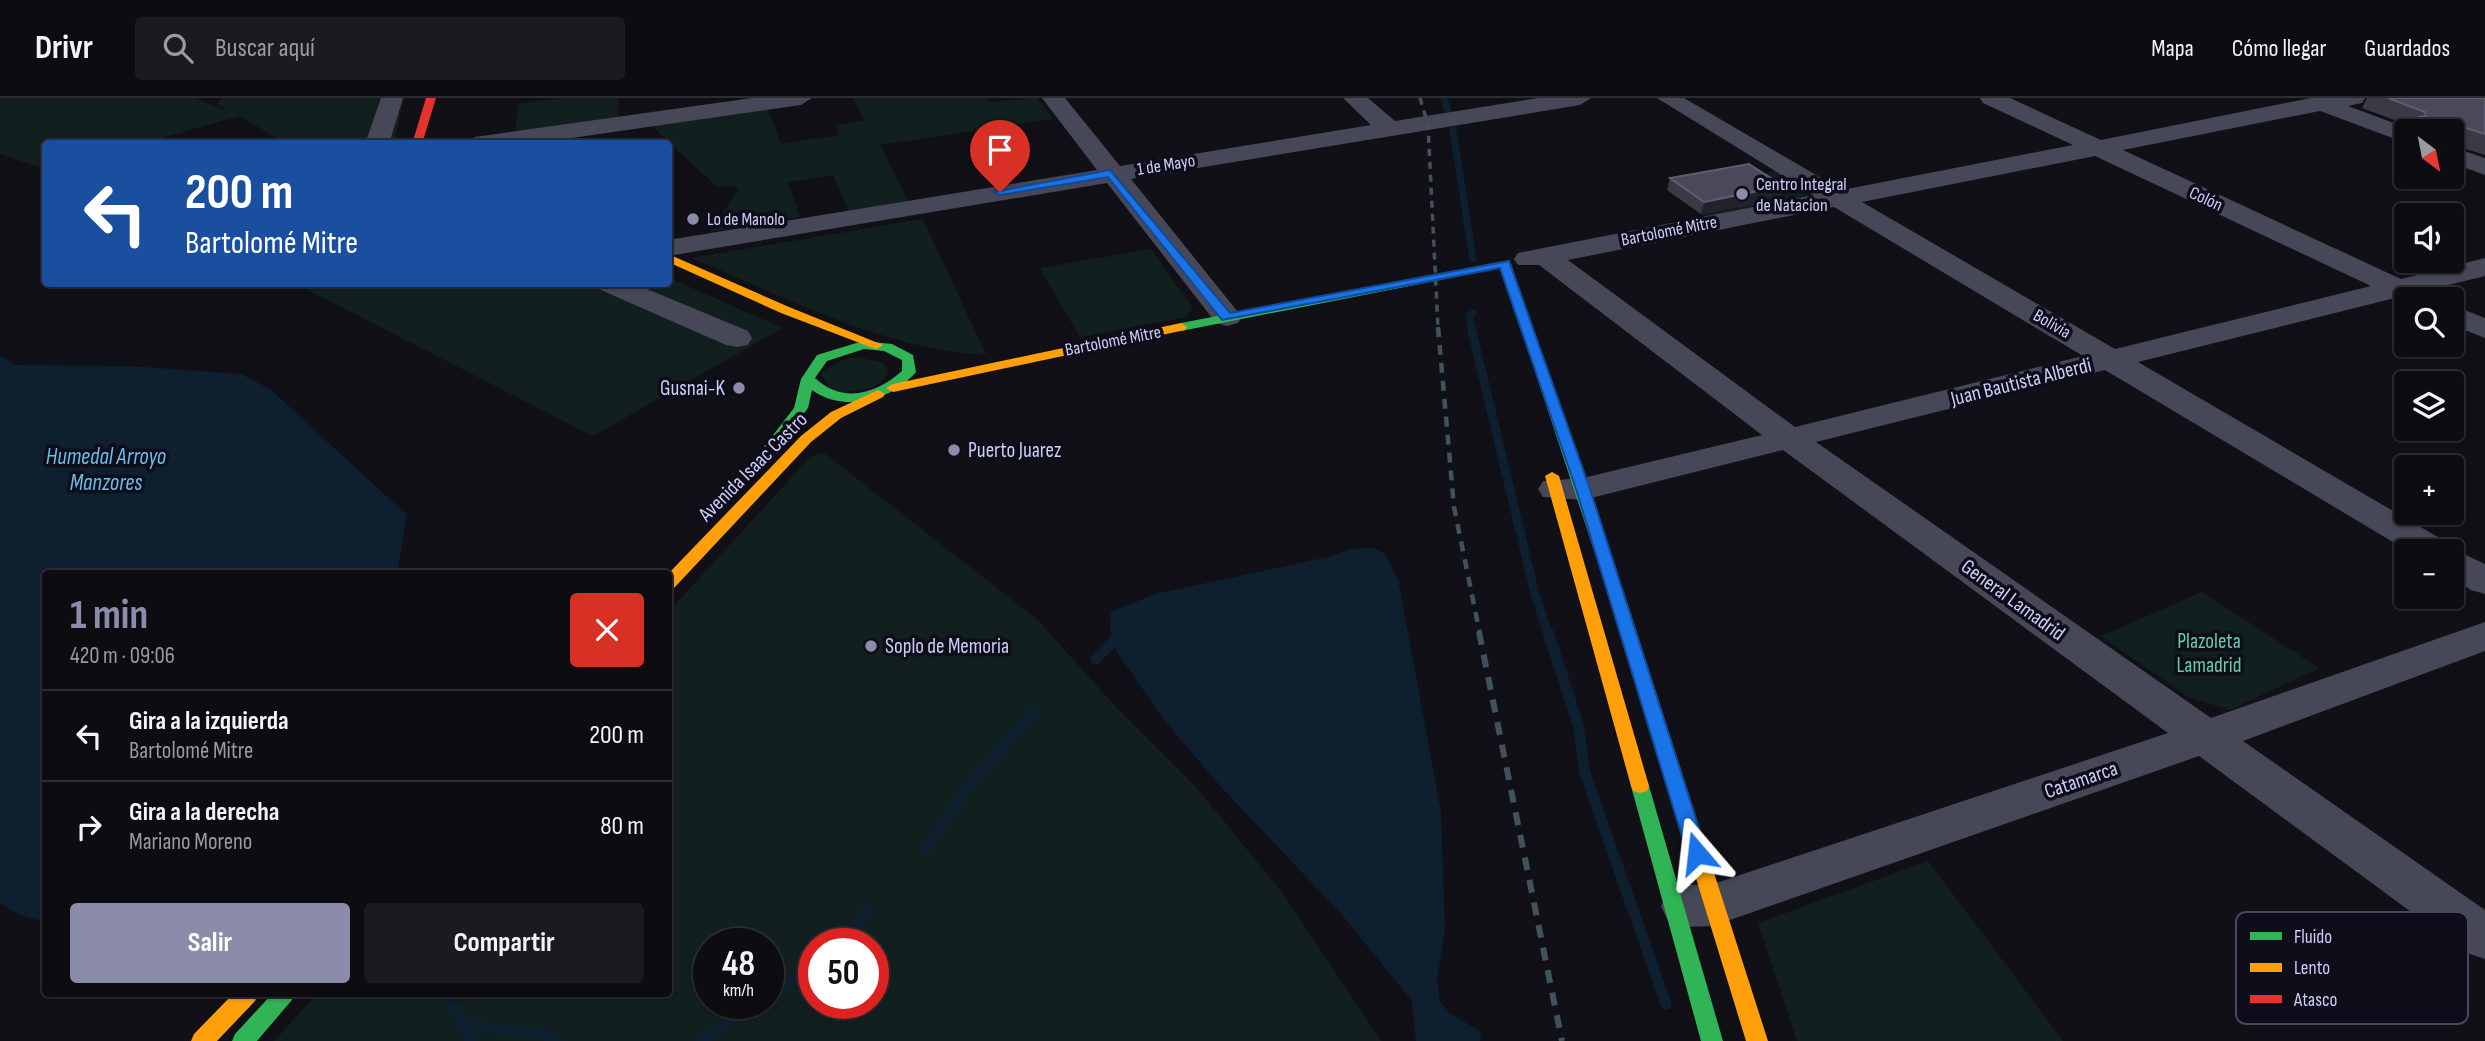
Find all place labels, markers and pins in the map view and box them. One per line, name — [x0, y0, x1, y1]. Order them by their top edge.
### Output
pin — [970, 120, 1030, 192]
place label: Centro Integral de Natacion — [1756, 174, 1847, 216]
marker: Centro Integral de Natacion — [1734, 186, 1750, 202]
place label: Lo de Manolo — [707, 209, 785, 230]
marker: Lo de Manolo — [685, 211, 701, 227]
place label: Gusnai-K — [660, 376, 725, 401]
marker: Gusnai-K — [731, 380, 747, 396]
place label: Puerto Juarez — [968, 438, 1062, 463]
marker: Puerto Juarez — [946, 442, 962, 458]
place label: Soplo de Memoria — [885, 634, 1009, 659]
marker: Soplo de Memoria — [863, 638, 879, 654]

